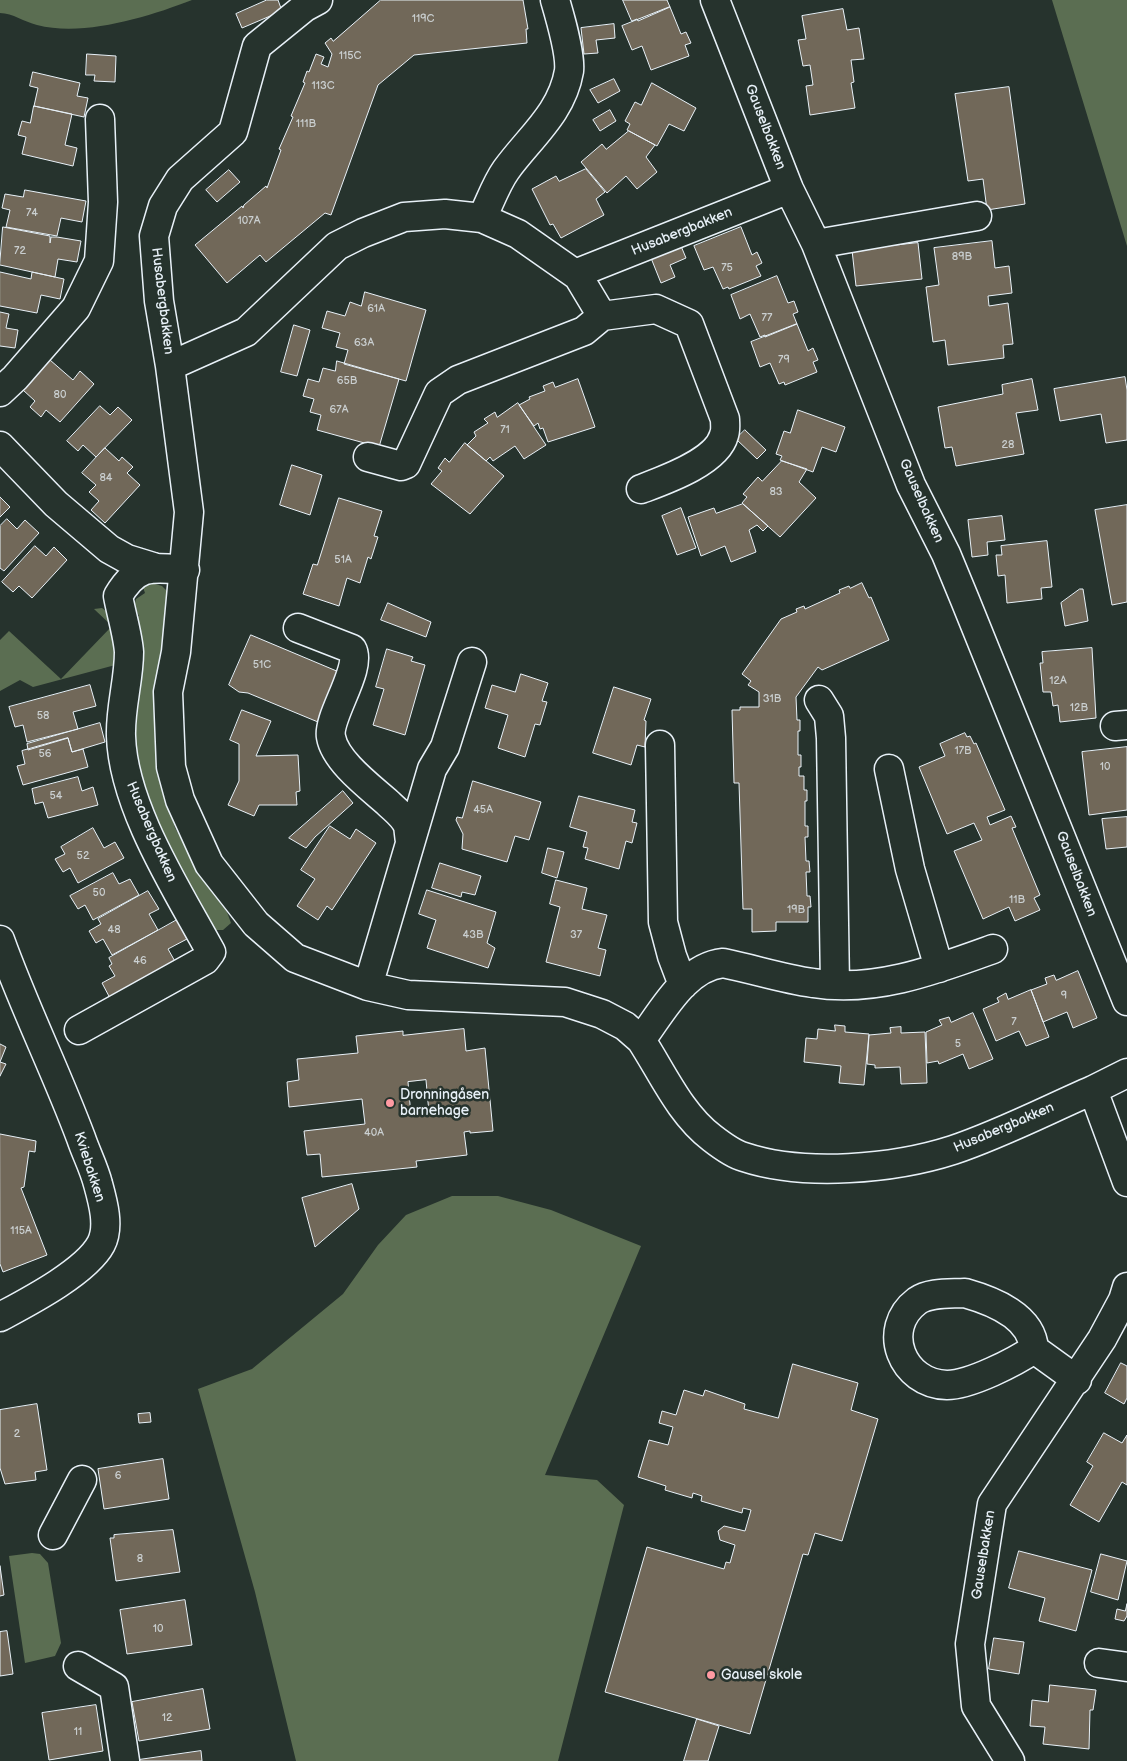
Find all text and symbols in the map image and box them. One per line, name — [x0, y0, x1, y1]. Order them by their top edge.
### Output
house number: 119C — [412, 12, 434, 26]
house number: 115C — [339, 49, 361, 63]
house number: 113C — [311, 79, 335, 93]
street label: Gauselbakken — [741, 82, 789, 172]
house number: 111B — [296, 117, 316, 131]
street label: Husabergbakken — [629, 204, 735, 260]
house number: 74 — [26, 206, 38, 220]
house number: 107A — [238, 214, 260, 228]
house number: 72 — [14, 244, 26, 258]
street label: Husabergbakken — [147, 247, 177, 355]
house number: 89B — [952, 250, 972, 264]
house number: 75 — [721, 261, 733, 275]
house number: 61A — [367, 302, 385, 316]
house number: 77 — [762, 311, 772, 325]
house number: 63A — [354, 336, 374, 350]
house number: 79 — [778, 353, 790, 367]
house number: 65B — [337, 374, 357, 388]
house number: 80 — [54, 388, 66, 402]
house number: 67A — [330, 403, 348, 417]
house number: 71 — [500, 423, 510, 437]
house number: 28 — [1002, 438, 1014, 452]
street label: Gauselbakken — [895, 456, 947, 546]
house number: 84 — [99, 471, 113, 485]
house number: 83 — [769, 485, 783, 499]
house number: 51A — [334, 553, 352, 567]
house number: 51C — [253, 658, 271, 672]
house number: 12A — [1049, 674, 1067, 688]
house number: 31B — [763, 692, 781, 706]
house number: 12B — [1070, 701, 1088, 715]
house number: 58 — [37, 709, 49, 723]
house number: 17B — [954, 744, 972, 758]
house number: 56 — [38, 747, 52, 761]
house number: 10 — [1100, 760, 1110, 774]
street label: Husabergbakken — [122, 779, 180, 885]
house number: 54 — [49, 789, 63, 803]
house number: 45A — [473, 803, 493, 817]
street label: Gauselbakken — [1052, 829, 1100, 919]
house number: 52 — [77, 849, 89, 863]
house number: 50 — [93, 886, 105, 900]
house number: 11B — [1009, 893, 1025, 907]
house number: 19B — [787, 903, 805, 917]
house number: 48 — [107, 923, 121, 937]
house number: 43B — [462, 928, 484, 942]
house number: 37 — [570, 928, 582, 942]
house number: 46 — [133, 954, 147, 968]
house number: 9 — [1061, 989, 1067, 1003]
house number: 7 — [1011, 1015, 1017, 1029]
house number: 5 — [955, 1037, 961, 1051]
place label: Dronningåsen barnehage — [400, 1087, 489, 1120]
marker: Dronningåsen barnehage — [384, 1097, 396, 1109]
street label: Husabergbakken — [951, 1099, 1057, 1157]
house number: 40A — [364, 1126, 384, 1140]
street label: Kviebakken — [70, 1130, 108, 1204]
house number: 115A — [10, 1224, 32, 1238]
house number: 2 — [14, 1427, 20, 1441]
house number: 6 — [115, 1469, 121, 1483]
street label: Gauselbakken — [969, 1509, 999, 1601]
house number: 8 — [137, 1552, 143, 1566]
house number: 10 — [153, 1622, 163, 1636]
place label: Gausel skole — [721, 1667, 802, 1683]
marker: Gausel skole — [705, 1669, 717, 1681]
house number: 12 — [162, 1711, 172, 1725]
house number: 11 — [74, 1725, 82, 1739]

